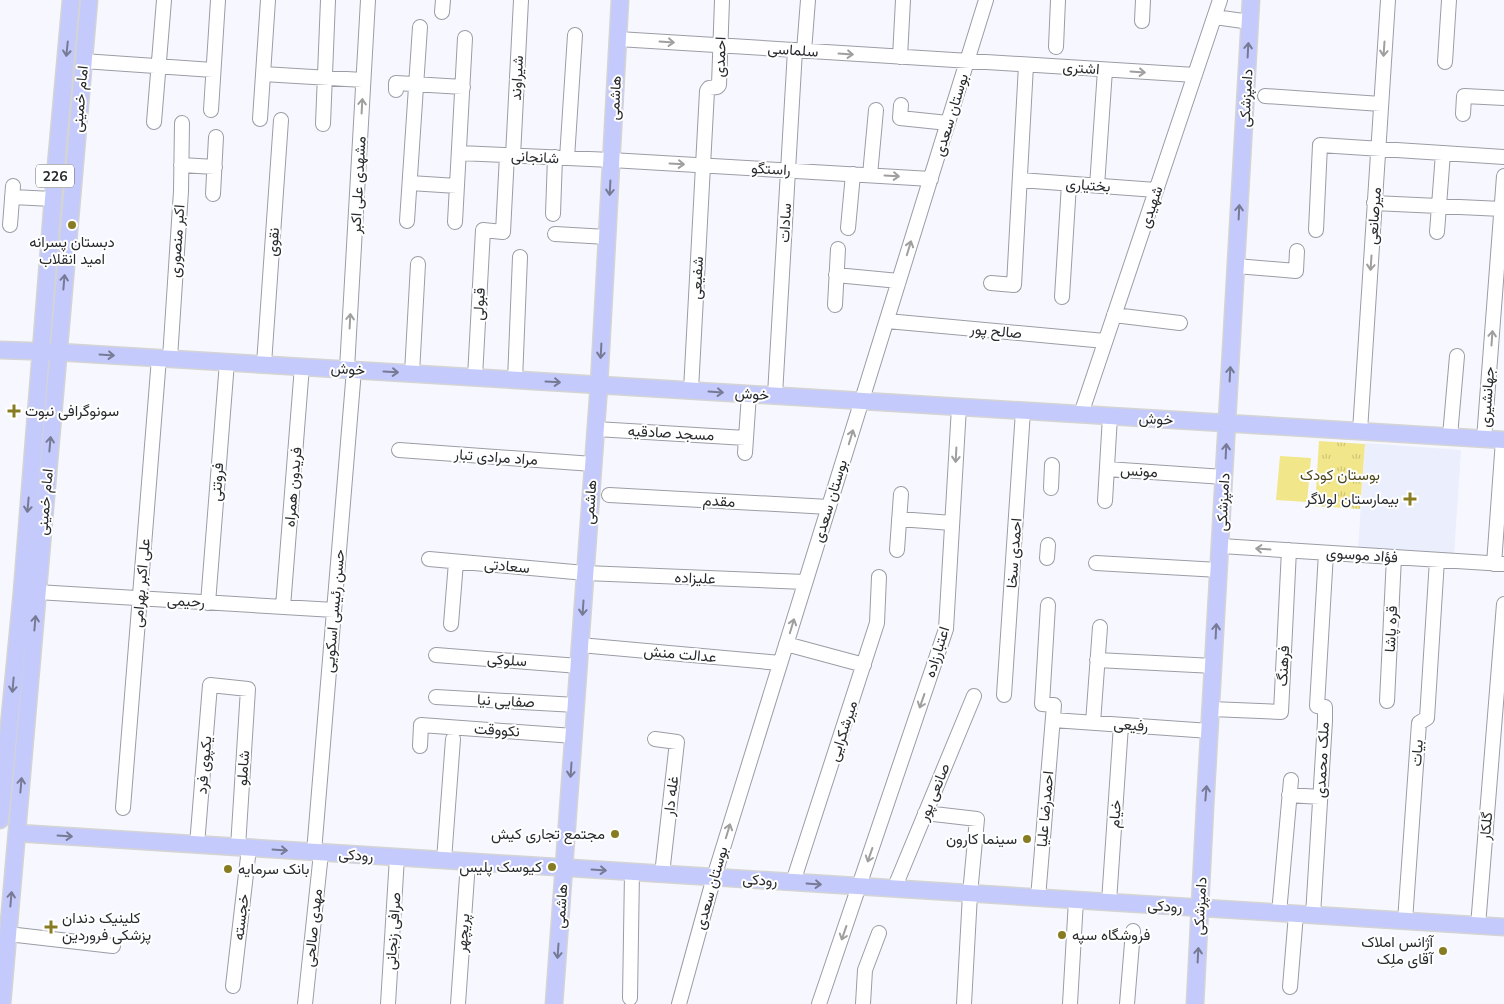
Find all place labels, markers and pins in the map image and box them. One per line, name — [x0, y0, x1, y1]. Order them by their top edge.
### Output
marker: دبستان پسرانه امید انقلاب — [66, 219, 78, 231]
place label: دبستان پسرانه امید انقلاب — [29, 232, 115, 269]
place label: سونوگرافی نبوت — [25, 401, 119, 421]
marker: سونوگرافی نبوت — [7, 404, 21, 418]
place label: بیمارستان لولاگر — [1304, 489, 1399, 509]
marker: بیمارستان لولاگر — [1403, 492, 1417, 506]
place label: مجتمع تجاری کیش — [491, 824, 605, 845]
marker: مجتمع تجاری کیش — [609, 828, 621, 840]
place label: سینما کارون — [946, 829, 1017, 849]
marker: سینما کارون — [1021, 833, 1033, 845]
place label: کیوسک پلیس — [459, 857, 542, 877]
place label: بانک سرمایه — [238, 859, 309, 879]
marker: کیوسک پلیس — [546, 861, 558, 873]
marker: بانک سرمایه — [222, 863, 234, 875]
place label: کلینیک دندان پزشکی فروردین — [62, 908, 151, 945]
marker: کلینیک دندان پزشکی فروردین — [44, 920, 58, 934]
place label: فروشگاه سپه — [1072, 925, 1151, 945]
marker: فروشگاه سپه — [1056, 929, 1068, 941]
place label: آژانس املاک آقای ملِک — [1361, 932, 1435, 969]
marker: آژانس املاک آقای ملِک — [1437, 945, 1449, 957]

